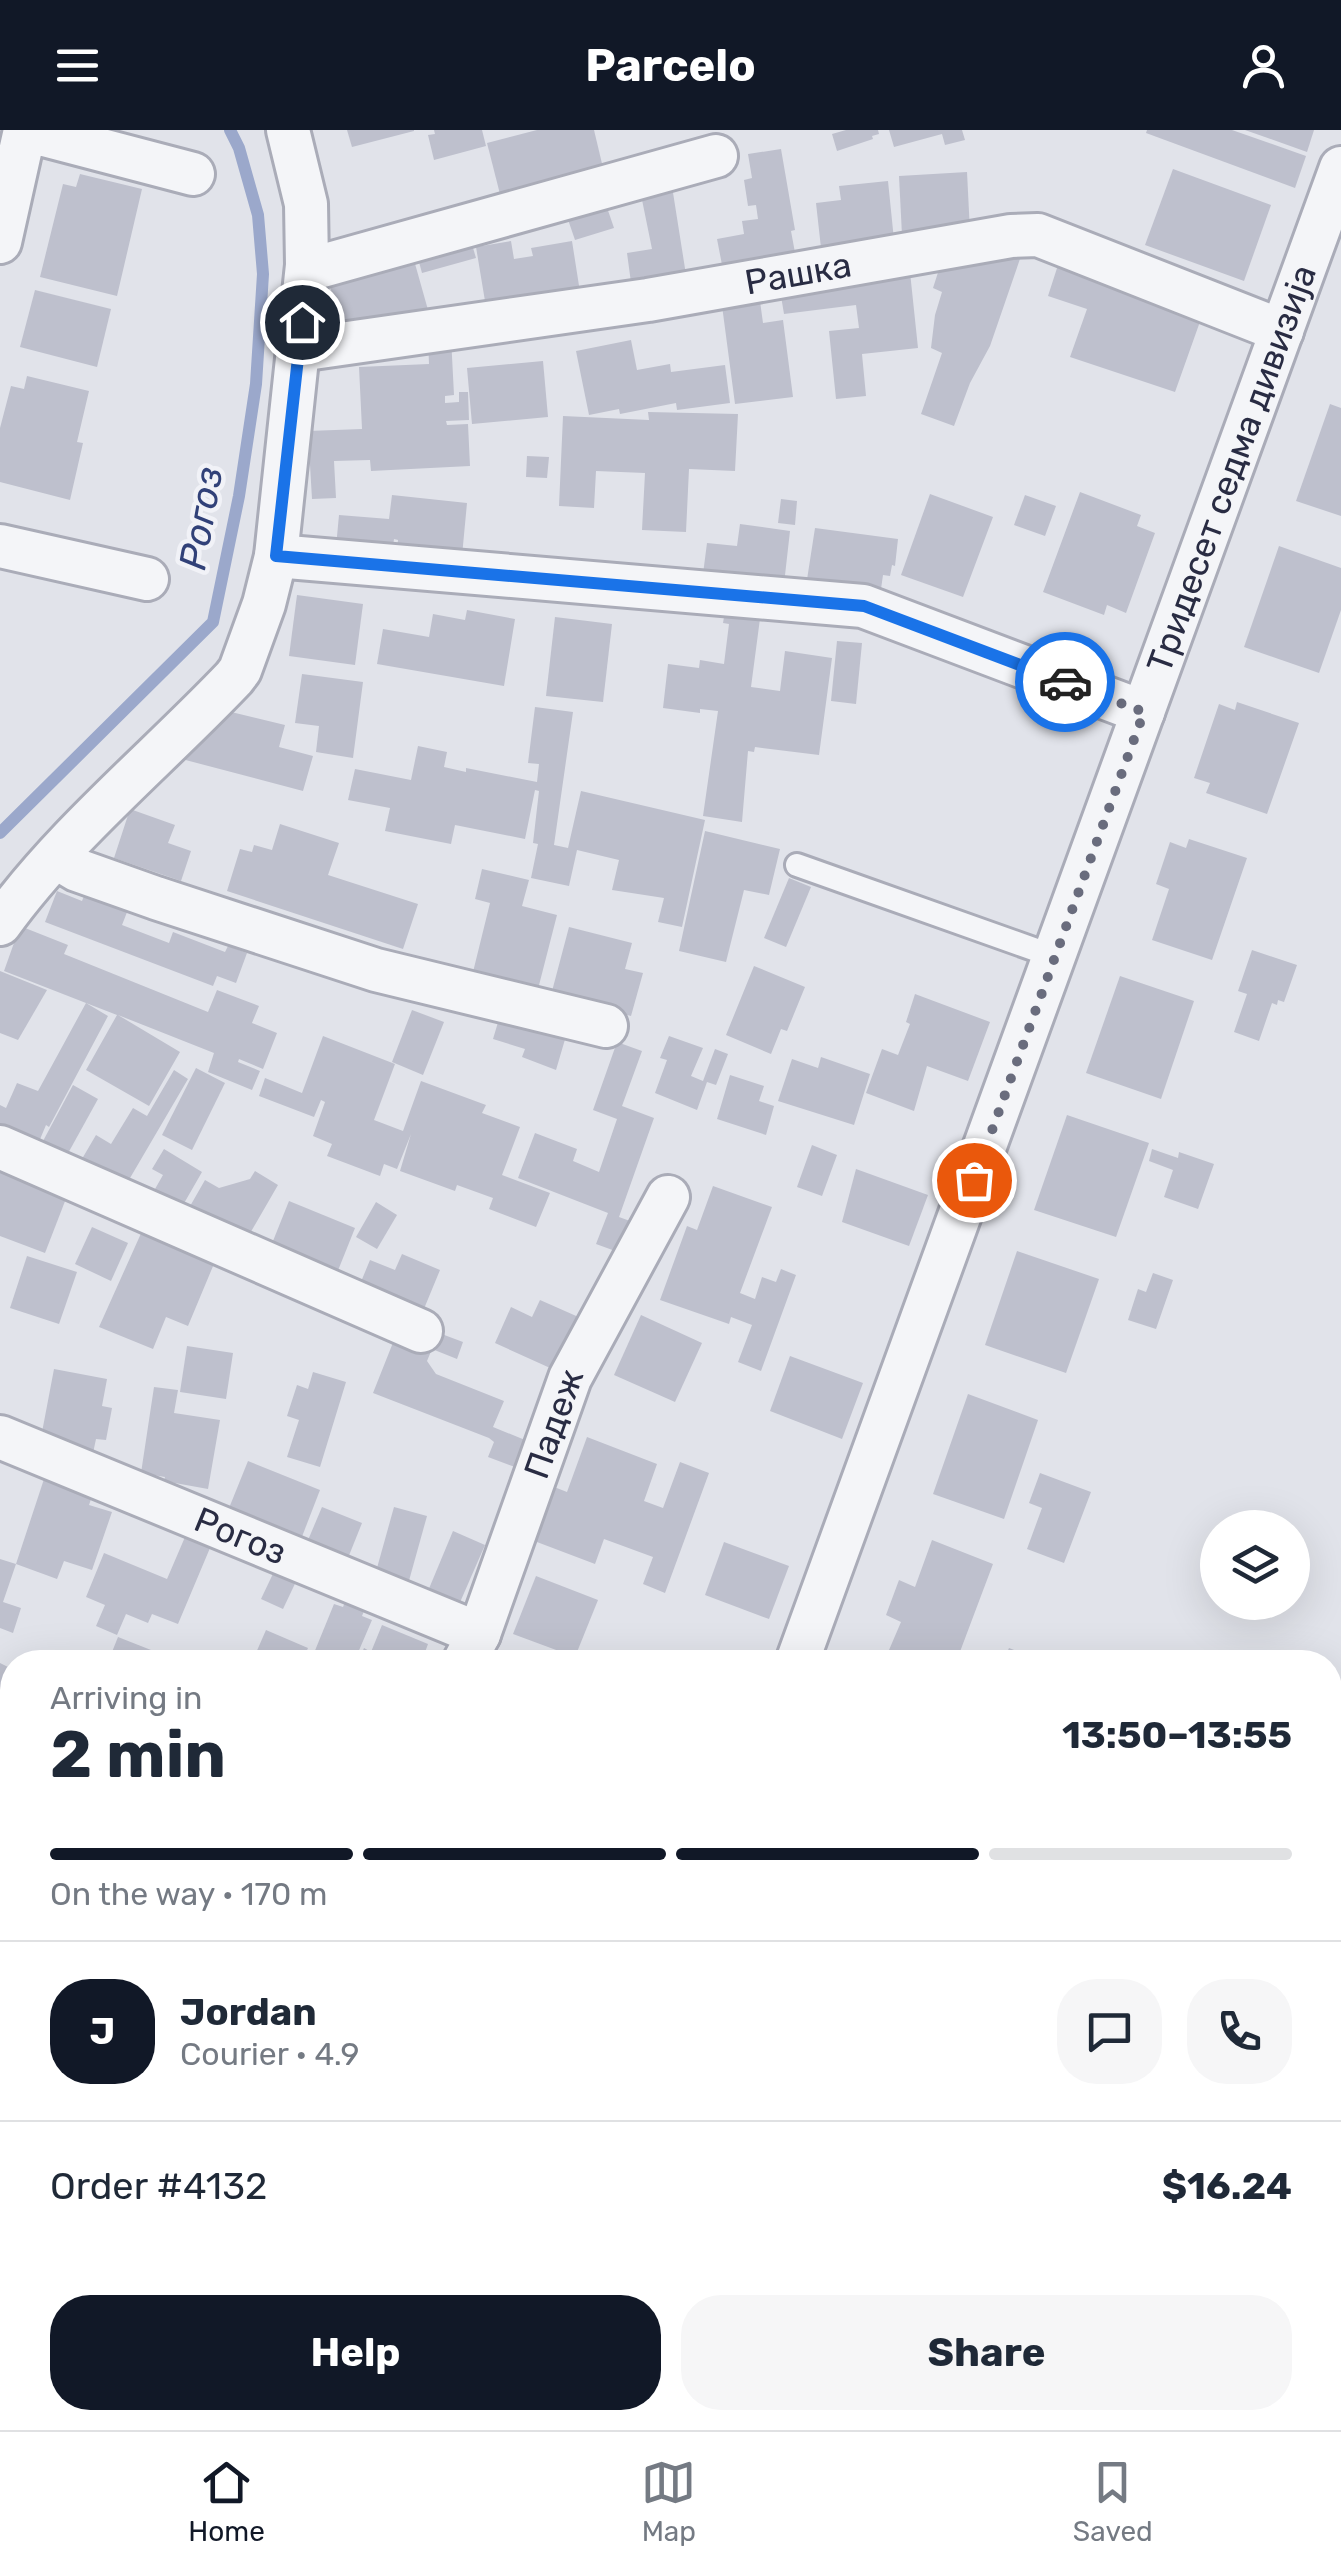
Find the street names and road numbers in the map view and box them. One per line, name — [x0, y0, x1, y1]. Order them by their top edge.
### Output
street label: Рашка — [742, 244, 855, 304]
street label: Тридесет седма дивизија — [1138, 259, 1325, 678]
street label: Падеж — [515, 1363, 592, 1484]
street label: Рогоз — [188, 1498, 293, 1573]

